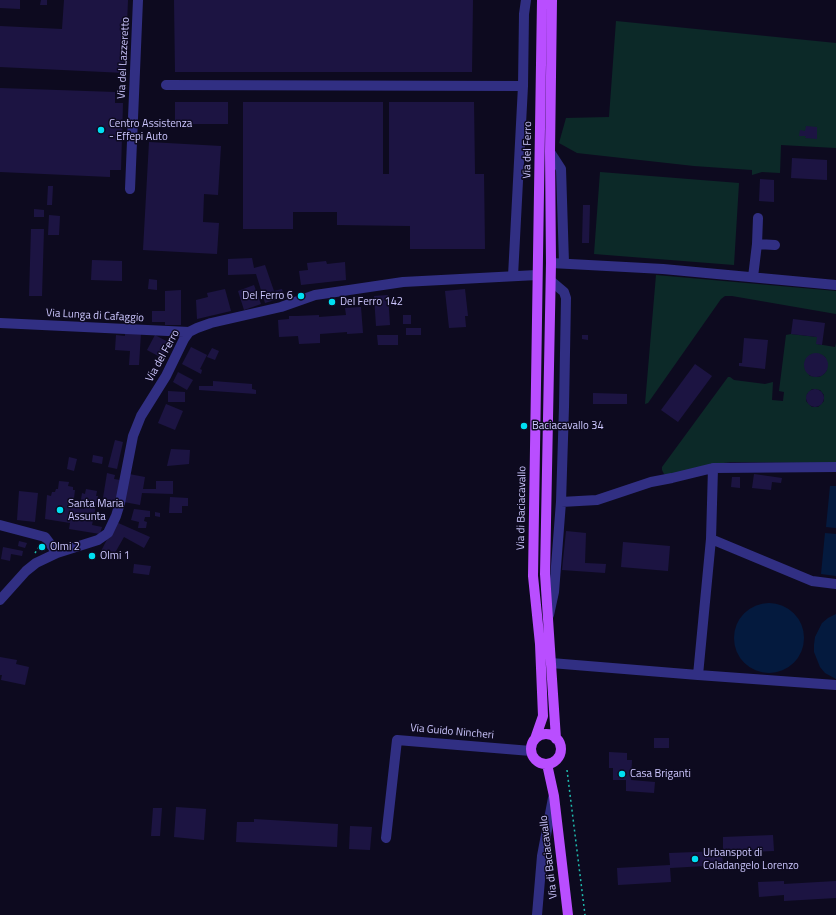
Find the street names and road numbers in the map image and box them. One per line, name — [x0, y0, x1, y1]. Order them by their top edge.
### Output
street label: Via del Lazzeretto — [115, 17, 133, 99]
street label: Via del Ferro — [521, 121, 535, 179]
street label: Via Lunga di Cafaggio — [46, 307, 144, 325]
street label: Via del Ferro — [143, 328, 183, 384]
street label: Via di Baciacavallo — [515, 466, 529, 550]
street label: Via Guido Nincheri — [410, 722, 494, 742]
street label: Via di Baciacavallo — [537, 814, 561, 900]

